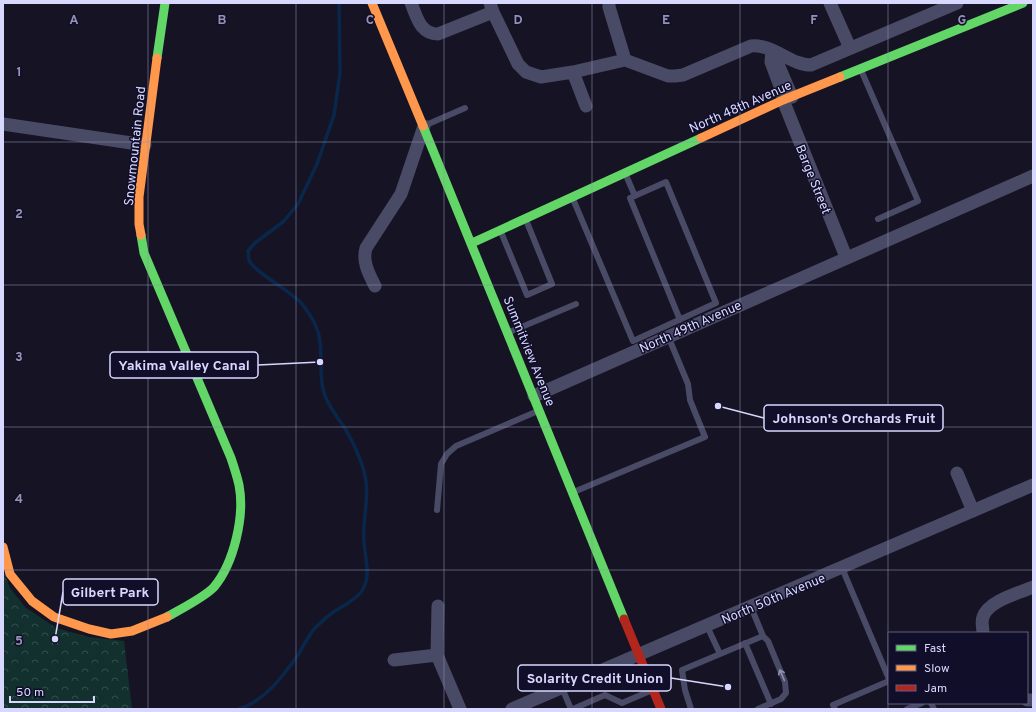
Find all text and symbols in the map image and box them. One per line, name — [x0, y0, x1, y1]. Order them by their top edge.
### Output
text: A — [69, 13, 79, 29]
text: B — [218, 13, 227, 29]
text: C — [366, 13, 374, 29]
text: D — [513, 13, 523, 29]
text: E — [662, 13, 670, 29]
text: F — [810, 13, 818, 29]
text: G — [958, 13, 967, 29]
text: 1 — [16, 65, 22, 81]
street label: North 48th Avenue — [687, 78, 795, 138]
street label: Snowmountain Road — [122, 86, 150, 207]
street label: Barge Street — [791, 143, 833, 217]
text: 2 — [15, 207, 23, 223]
street label: Summitview Avenue — [499, 294, 558, 409]
street label: North 49th Avenue — [637, 298, 744, 358]
text: 3 — [15, 350, 23, 366]
callout: Yakima Valley Canal — [110, 352, 258, 378]
text: Yakima Valley Canal — [118, 358, 250, 375]
callout: Johnson's Orchards Fruit — [764, 405, 943, 431]
text: Johnson's Orchards Fruit — [773, 411, 935, 428]
text: 4 — [15, 492, 23, 508]
street label: North 50th Avenue — [720, 571, 828, 629]
callout: Gilbert Park — [63, 579, 158, 605]
text: Gilbert Park — [71, 585, 149, 602]
legend — [888, 632, 1028, 704]
text: 5 — [15, 634, 23, 650]
text: Fast — [924, 641, 946, 657]
text: Slow — [924, 661, 950, 677]
callout: Solarity Credit Union — [518, 665, 671, 691]
one-way arrow — [778, 669, 786, 681]
text: Solarity Credit Union — [527, 671, 663, 688]
scale bar — [10, 678, 94, 704]
text: Jam — [924, 681, 947, 697]
text: 50 m — [16, 685, 44, 701]

